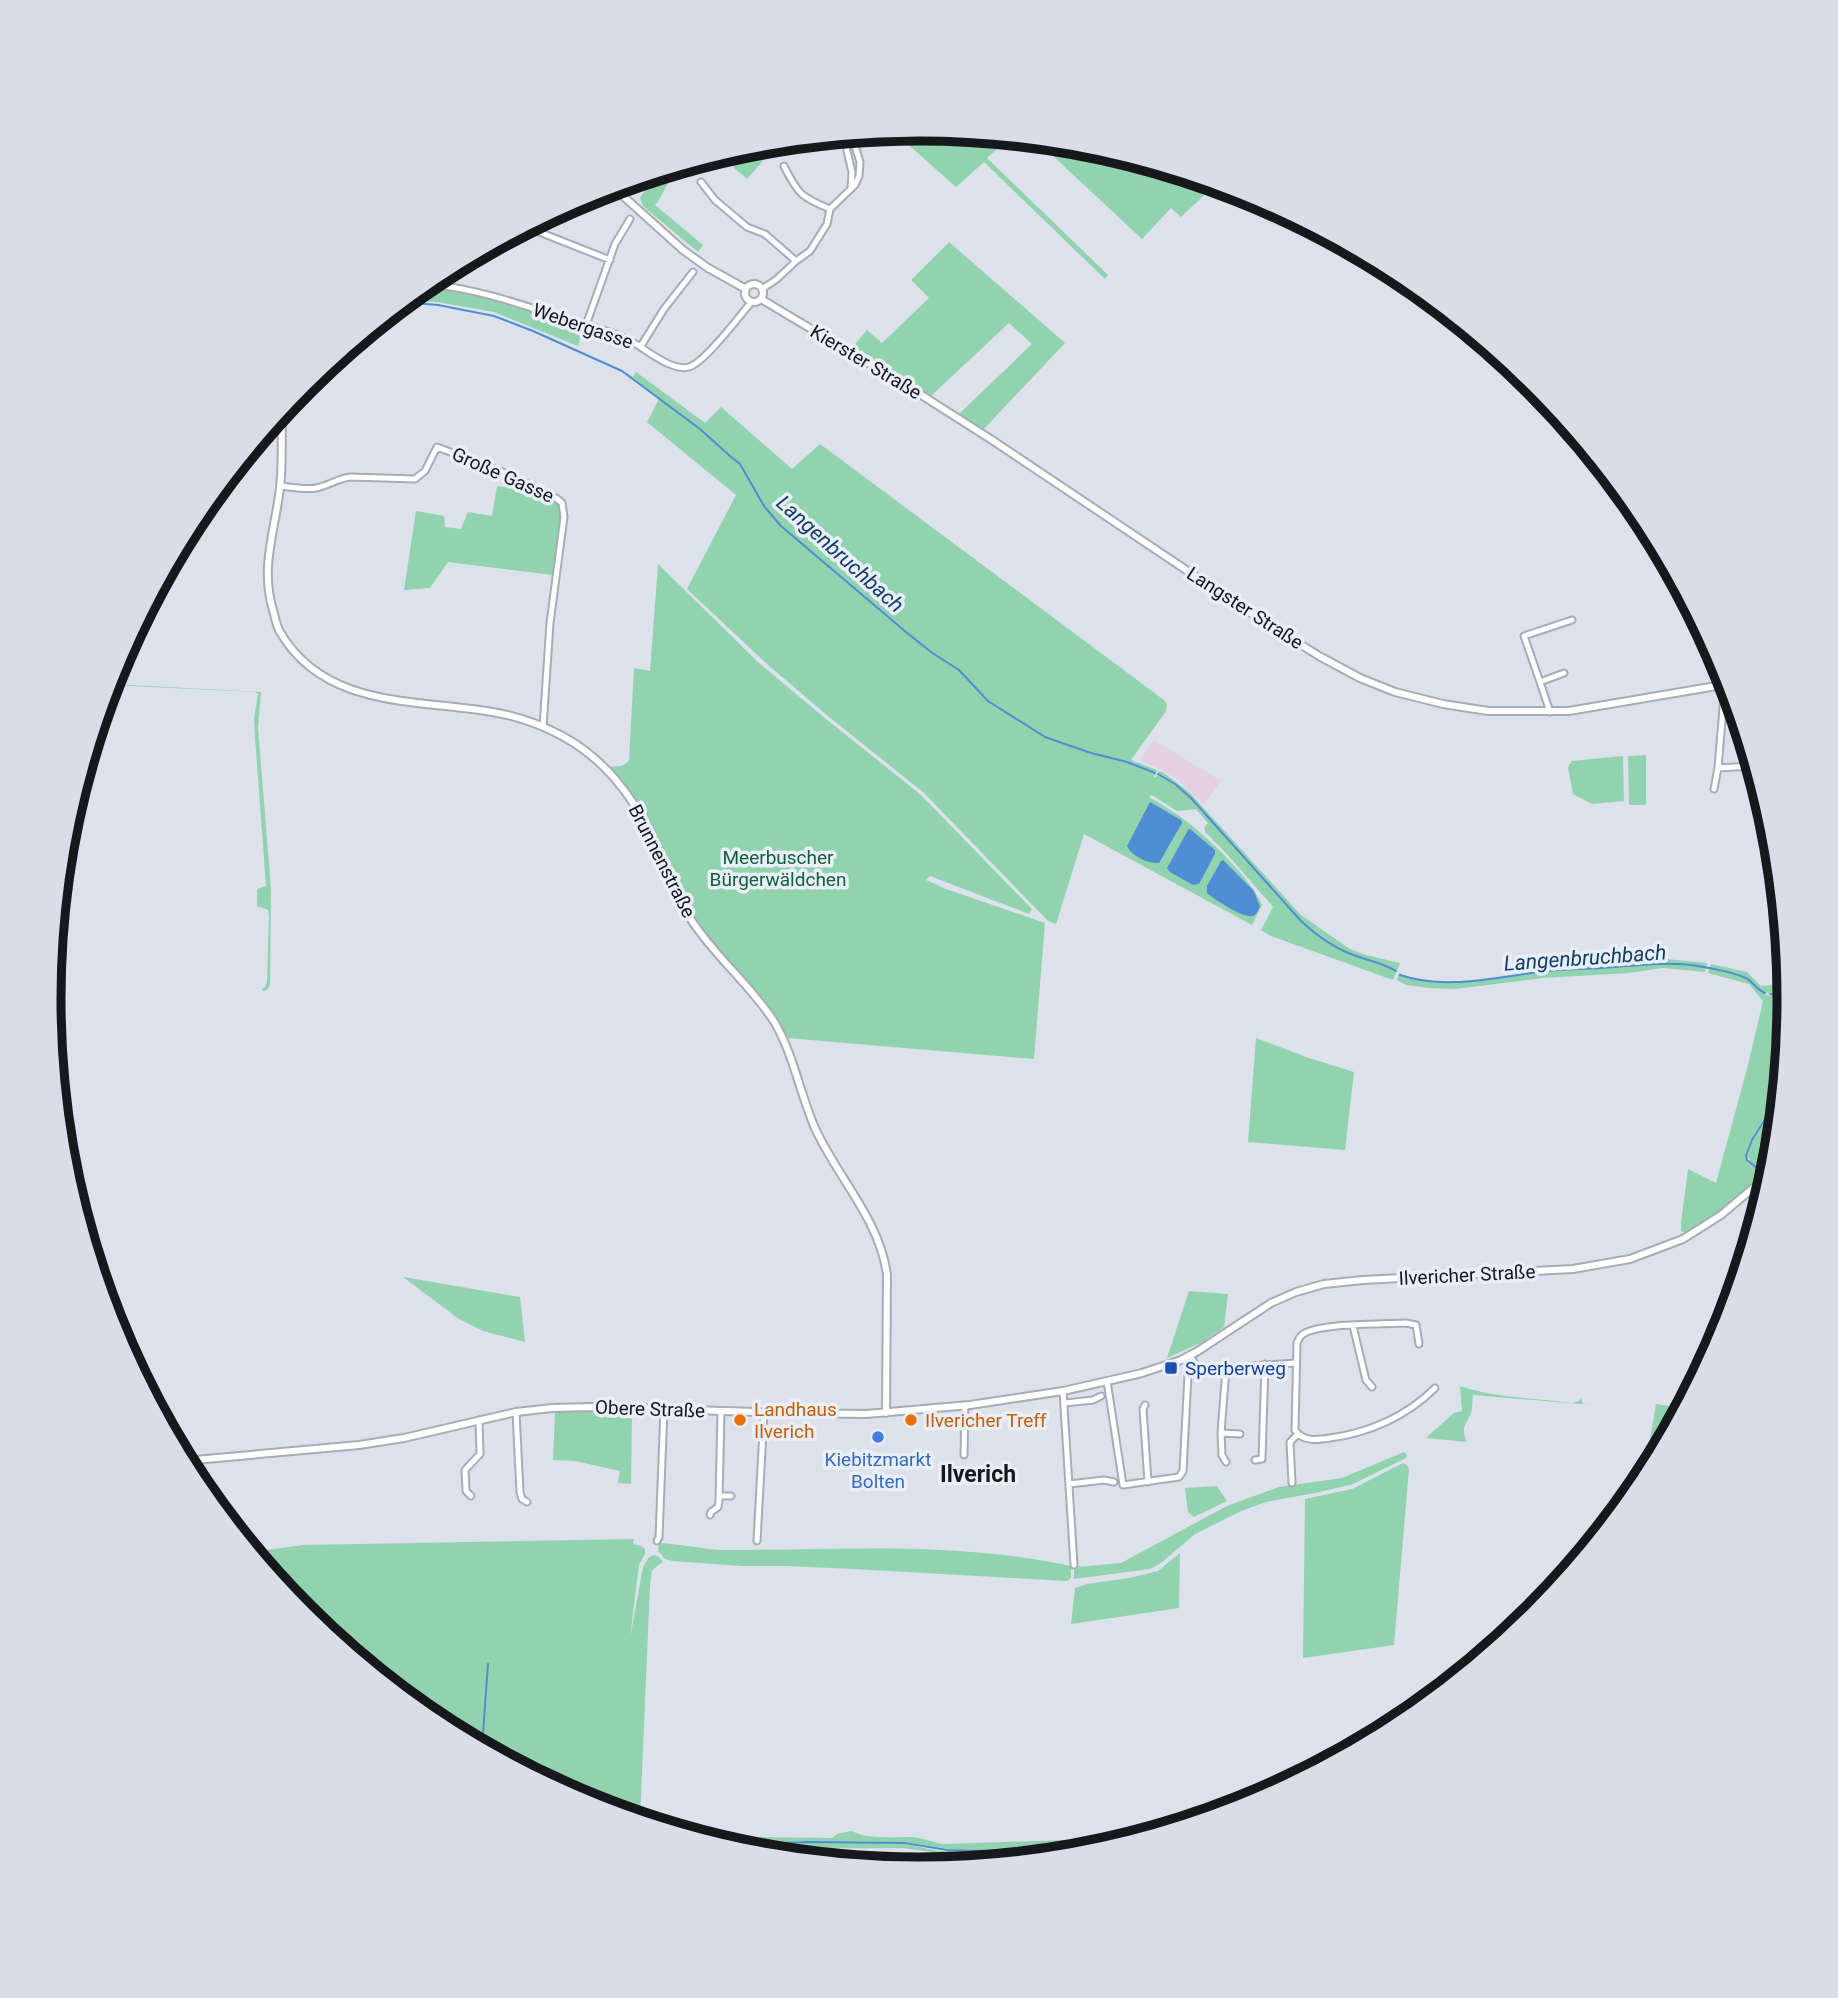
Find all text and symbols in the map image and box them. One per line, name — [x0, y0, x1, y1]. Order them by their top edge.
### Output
street label: Webergasse — [530, 298, 636, 354]
street label: Kierster Straße — [806, 320, 926, 404]
street label: Große Gasse — [448, 442, 558, 508]
water label: Langenbruchbach — [772, 491, 908, 617]
street label: Langster Straße — [1182, 562, 1308, 654]
street label: Brunnenstraße — [624, 800, 700, 922]
park label: Meerbuscher Bürgerwäldchen — [710, 846, 846, 891]
water label: Langenbruchbach — [1503, 940, 1667, 976]
street label: Ilvericher Straße — [1398, 1260, 1536, 1290]
place label: Sperberweg — [1185, 1357, 1286, 1380]
marker: Sperberweg — [1163, 1360, 1179, 1376]
street label: Obere Straße — [595, 1396, 705, 1422]
place label: Landhaus Ilverich — [754, 1398, 837, 1443]
place label: Ilvericher Treff — [925, 1409, 1047, 1432]
marker: Landhaus Ilverich — [732, 1412, 748, 1428]
marker: Ilvericher Treff — [903, 1412, 919, 1428]
marker: Kiebitzmarkt Bolten — [870, 1429, 886, 1445]
place label: Kiebitzmarkt Bolten — [825, 1448, 931, 1493]
district label: Ilverich — [940, 1461, 1016, 1488]

